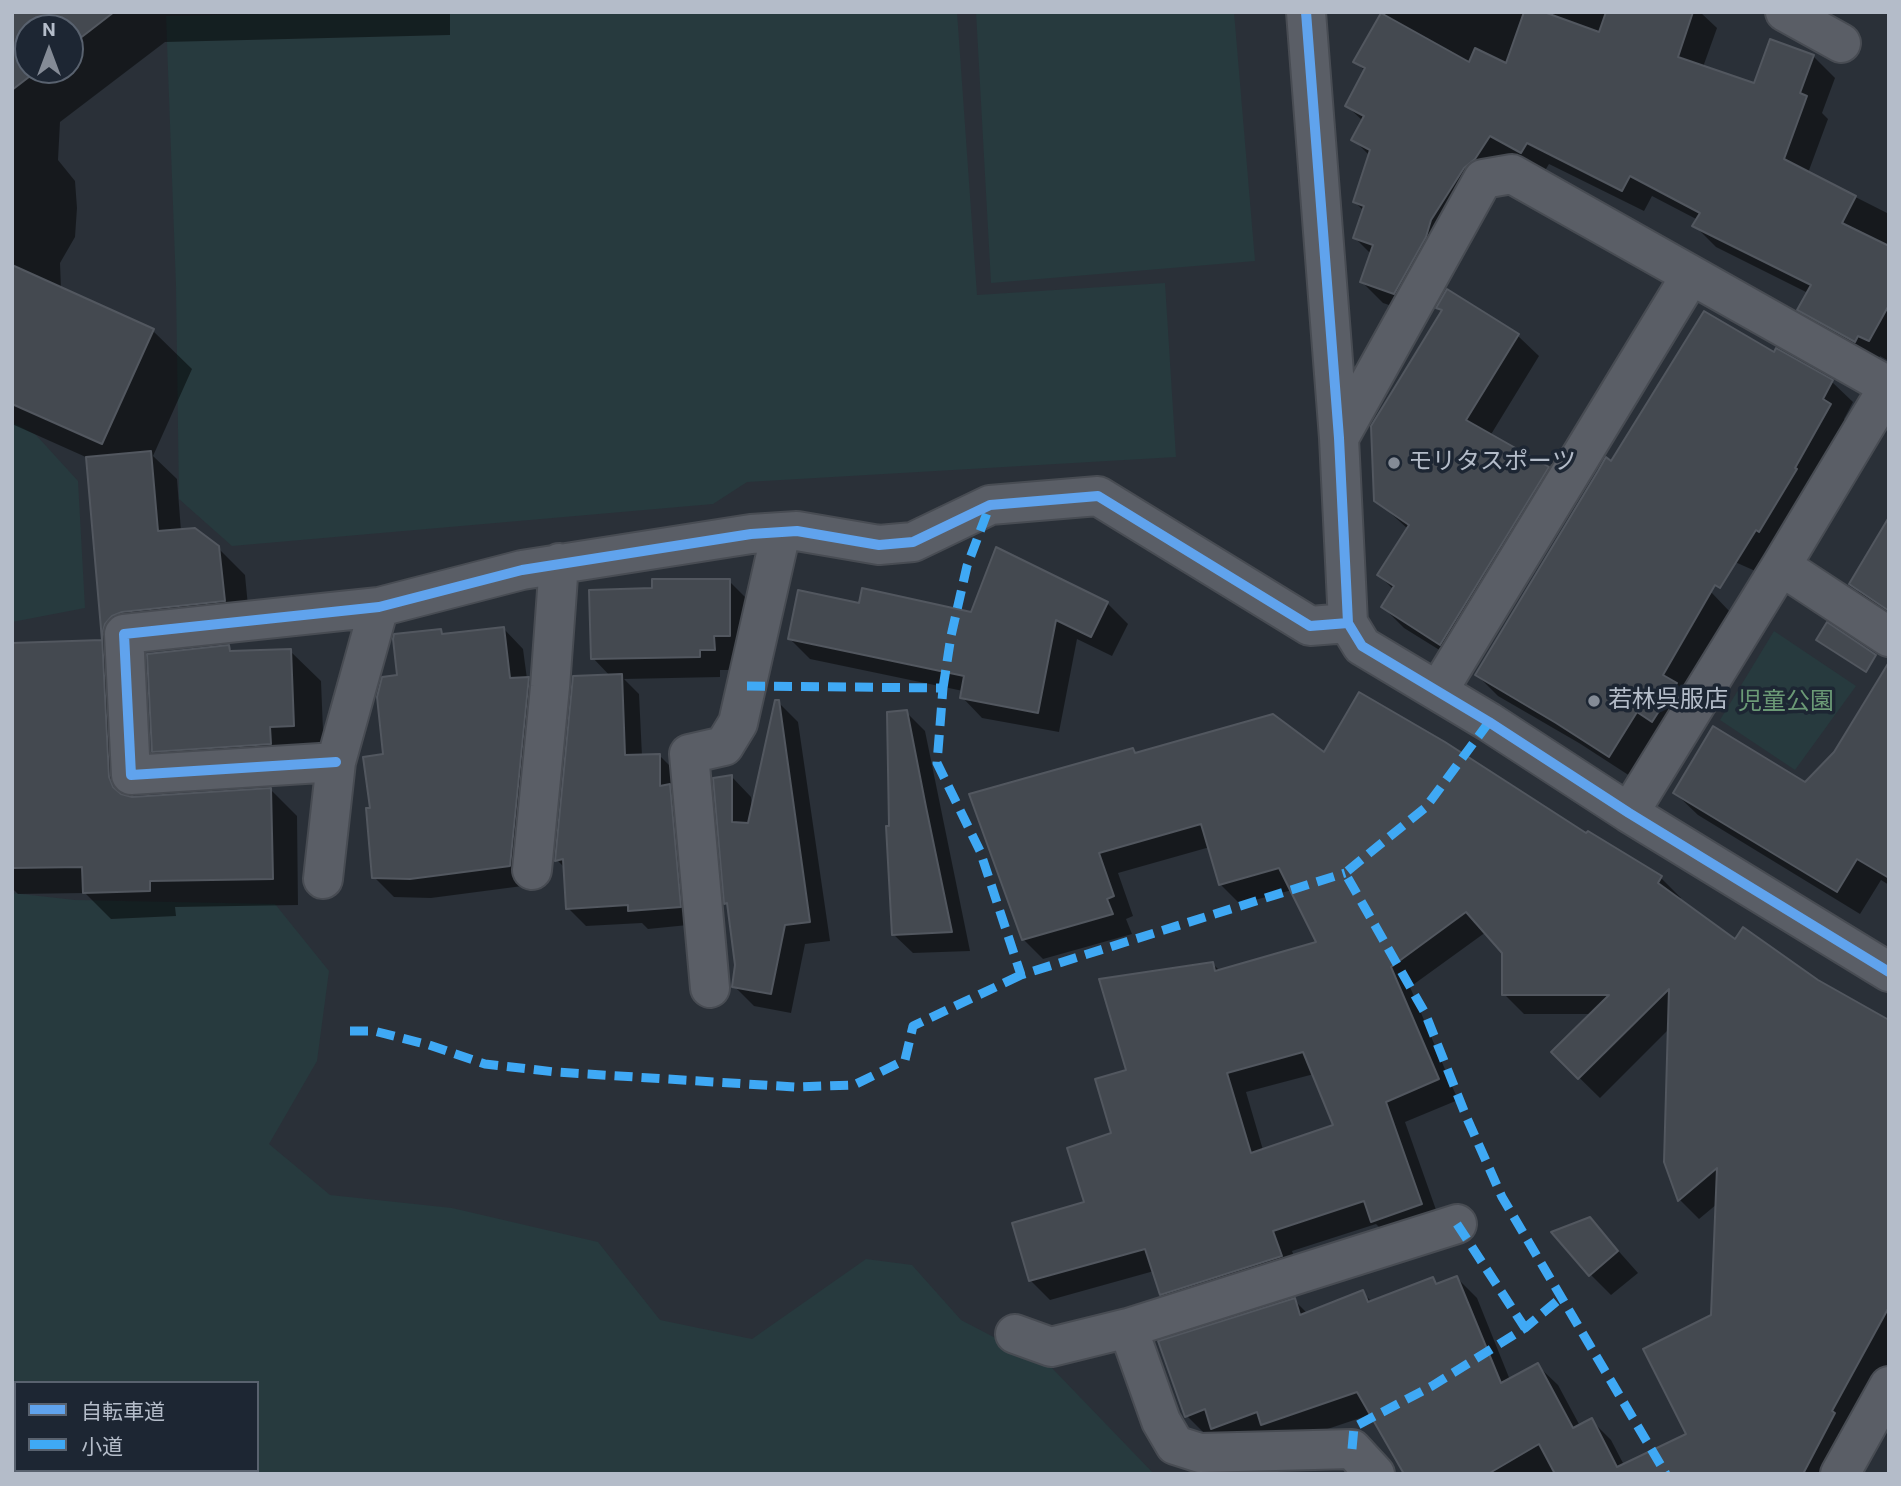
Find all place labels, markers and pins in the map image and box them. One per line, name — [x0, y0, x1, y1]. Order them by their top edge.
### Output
place label: モリタスポーツ — [1408, 449, 1576, 477]
marker: モリタスポーツ — [1386, 455, 1402, 471]
place label: 若林呉服店 — [1608, 687, 1728, 715]
marker: 若林呉服店 — [1586, 693, 1602, 709]

